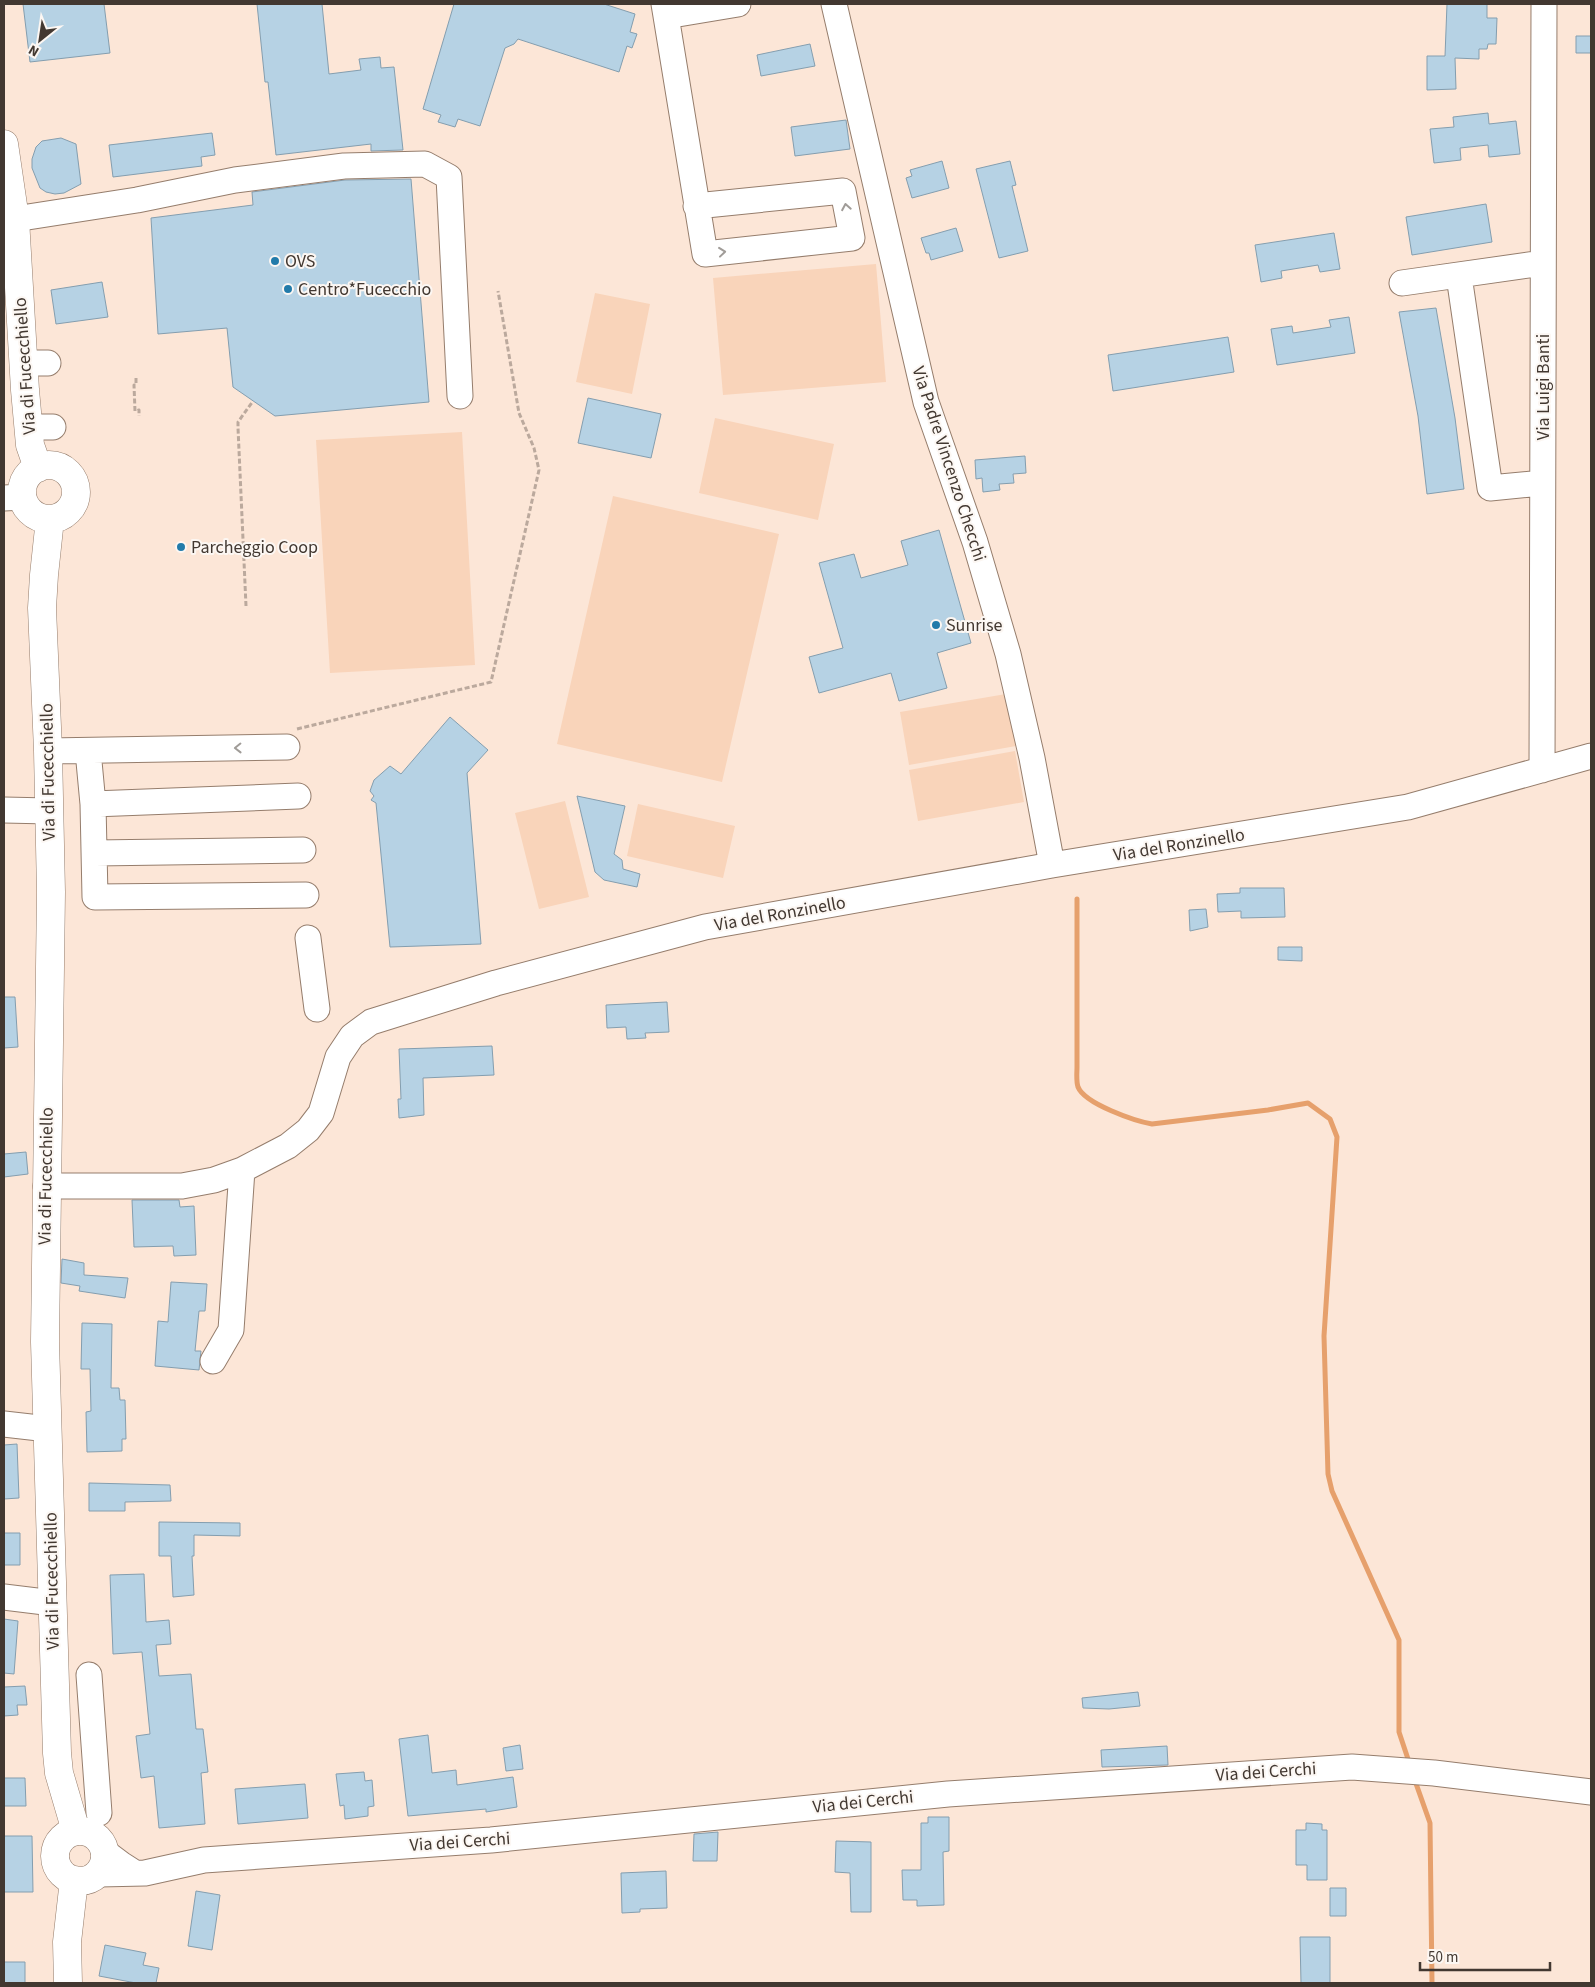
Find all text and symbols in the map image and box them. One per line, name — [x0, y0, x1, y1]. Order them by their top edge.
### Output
north arrow — [15, 15, 65, 65]
text: N — [25, 39, 43, 61]
one-way arrow — [842, 202, 852, 211]
one-way arrow — [718, 247, 726, 258]
place label: OVS — [285, 249, 315, 274]
marker: OVS — [269, 255, 281, 267]
place label: Centro*Fucecchio — [298, 277, 431, 302]
marker: Centro*Fucecchio — [282, 283, 294, 295]
street label: Via di Fucecchiello — [8, 296, 42, 436]
street label: Via Luigi Banti — [1531, 334, 1556, 440]
street label: Via Padre Vincenzo Checchi — [906, 363, 992, 565]
place label: Parcheggio Coop — [191, 535, 318, 560]
marker: Parcheggio Coop — [175, 541, 187, 553]
place label: Sunrise — [946, 613, 1002, 638]
marker: Sunrise — [930, 619, 942, 631]
street label: Via di Fucecchiello — [34, 703, 62, 841]
one-way arrow — [234, 743, 242, 753]
street label: Via del Ronzinello — [1111, 822, 1247, 868]
street label: Via del Ronzinello — [712, 890, 848, 938]
street label: Via di Fucecchiello — [32, 1107, 60, 1245]
street label: Via di Fucecchiello — [38, 1512, 66, 1650]
street label: Via dei Cerchi — [1215, 1756, 1317, 1788]
street label: Via dei Cerchi — [811, 1784, 915, 1820]
street label: Via dei Cerchi — [409, 1826, 511, 1858]
scale bar — [1420, 1940, 1550, 1972]
text: 50 m — [1428, 1947, 1458, 1968]

